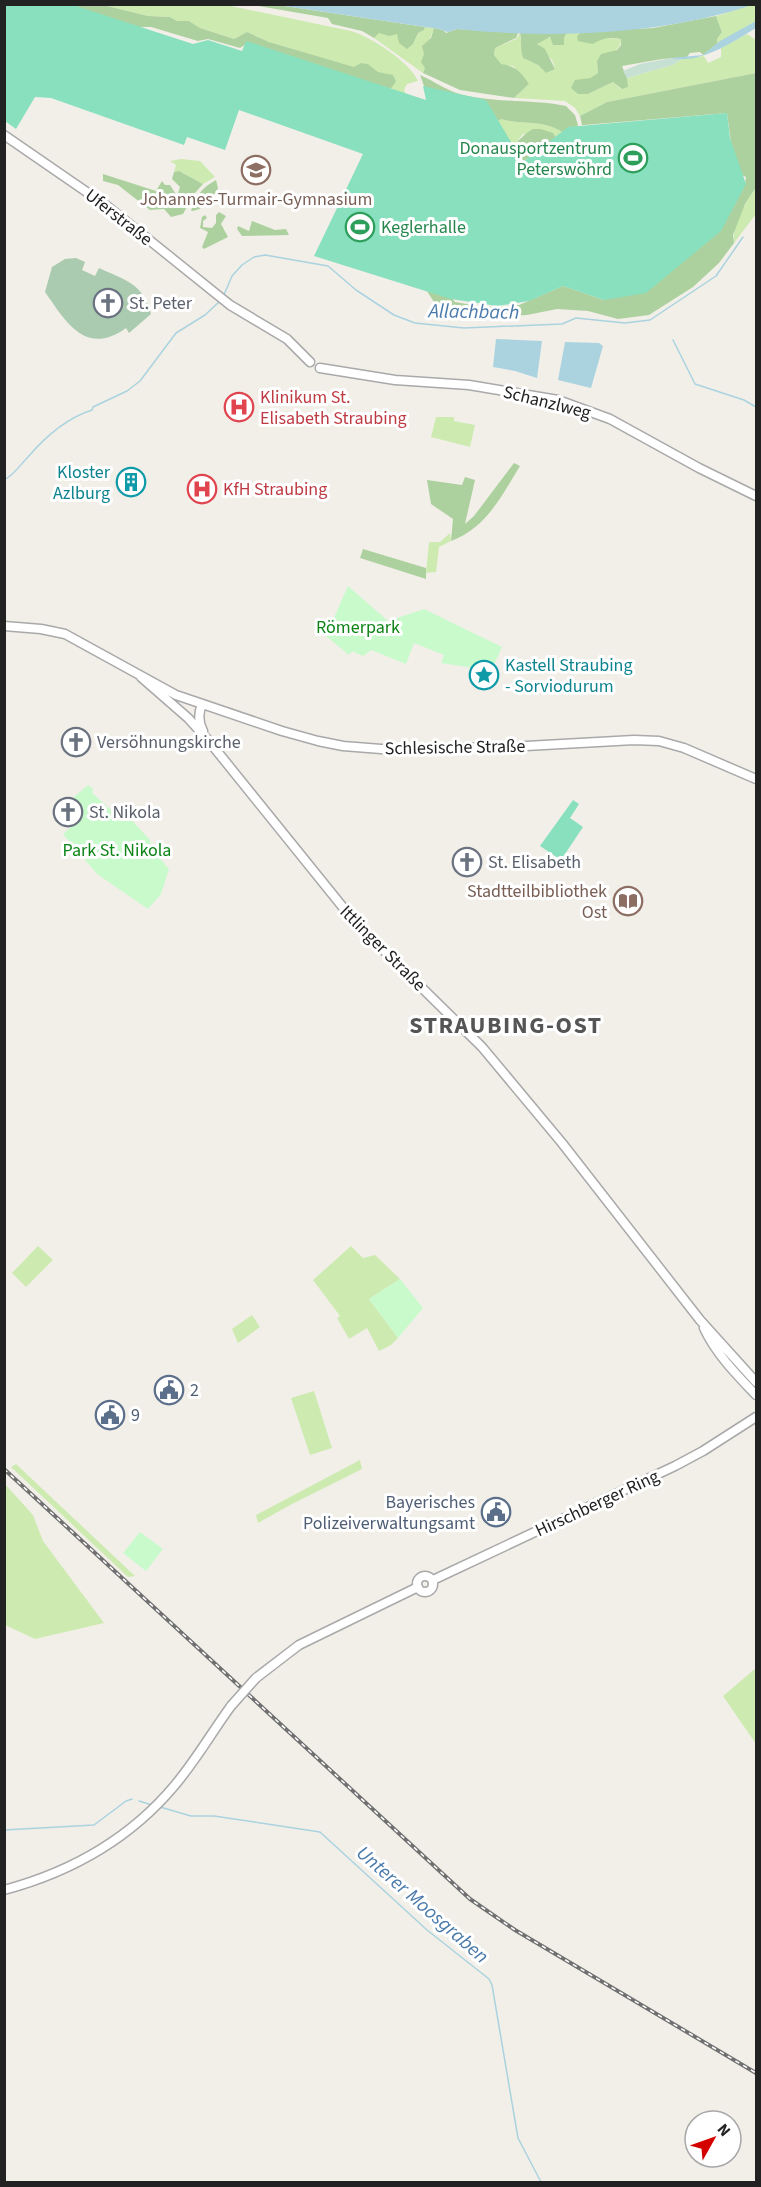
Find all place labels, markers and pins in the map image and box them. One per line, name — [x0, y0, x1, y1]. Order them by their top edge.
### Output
place label: Donausportzentrum Peterswöhrd — [460, 136, 612, 182]
sports icon: Donausportzentrum Peterswöhrd — [617, 142, 649, 174]
school or university icon: Johannes-Turmair-Gymnasium — [240, 154, 272, 186]
place label: Johannes-Turmair-Gymnasium — [139, 187, 373, 212]
sports icon: Keglerhalle — [344, 211, 376, 243]
place label: Keglerhalle — [381, 215, 466, 240]
church icon: St. Peter — [92, 287, 124, 319]
place label: St. Peter — [129, 291, 193, 316]
place label: Klinikum St. Elisabeth Straubing — [260, 385, 407, 431]
hospital icon: Klinikum St. Elisabeth Straubing — [223, 391, 255, 423]
place label: Kloster Azlburg — [53, 460, 111, 506]
building icon: Kloster Azlburg — [115, 466, 147, 498]
hospital icon: KfH Straubing — [186, 473, 218, 505]
place label: KfH Straubing — [223, 477, 327, 502]
place label: Kastell Straubing - Sorviodurum — [505, 653, 632, 699]
place icon: Kastell Straubing - Sorviodurum — [468, 659, 500, 691]
church icon: Versöhnungskirche — [60, 726, 92, 758]
place label: Versöhnungskirche — [97, 730, 241, 755]
church icon: St. Nikola — [52, 796, 84, 828]
place label: St. Nikola — [89, 800, 161, 825]
church icon: St. Elisabeth — [451, 846, 483, 878]
place label: St. Elisabeth — [488, 850, 581, 875]
place label: Stadtteilbibliothek Ost — [467, 879, 607, 925]
library icon: Stadtteilbibliothek Ost — [612, 885, 644, 917]
public building icon: 2 — [153, 1374, 185, 1406]
place label: 2 — [190, 1378, 199, 1403]
public building icon: 9 — [94, 1399, 126, 1431]
place label: 9 — [131, 1403, 140, 1428]
place label: Bayerisches Polizeiverwaltungsamt — [303, 1490, 475, 1536]
public building icon: Bayerisches Polizeiverwaltungsamt — [480, 1496, 512, 1528]

